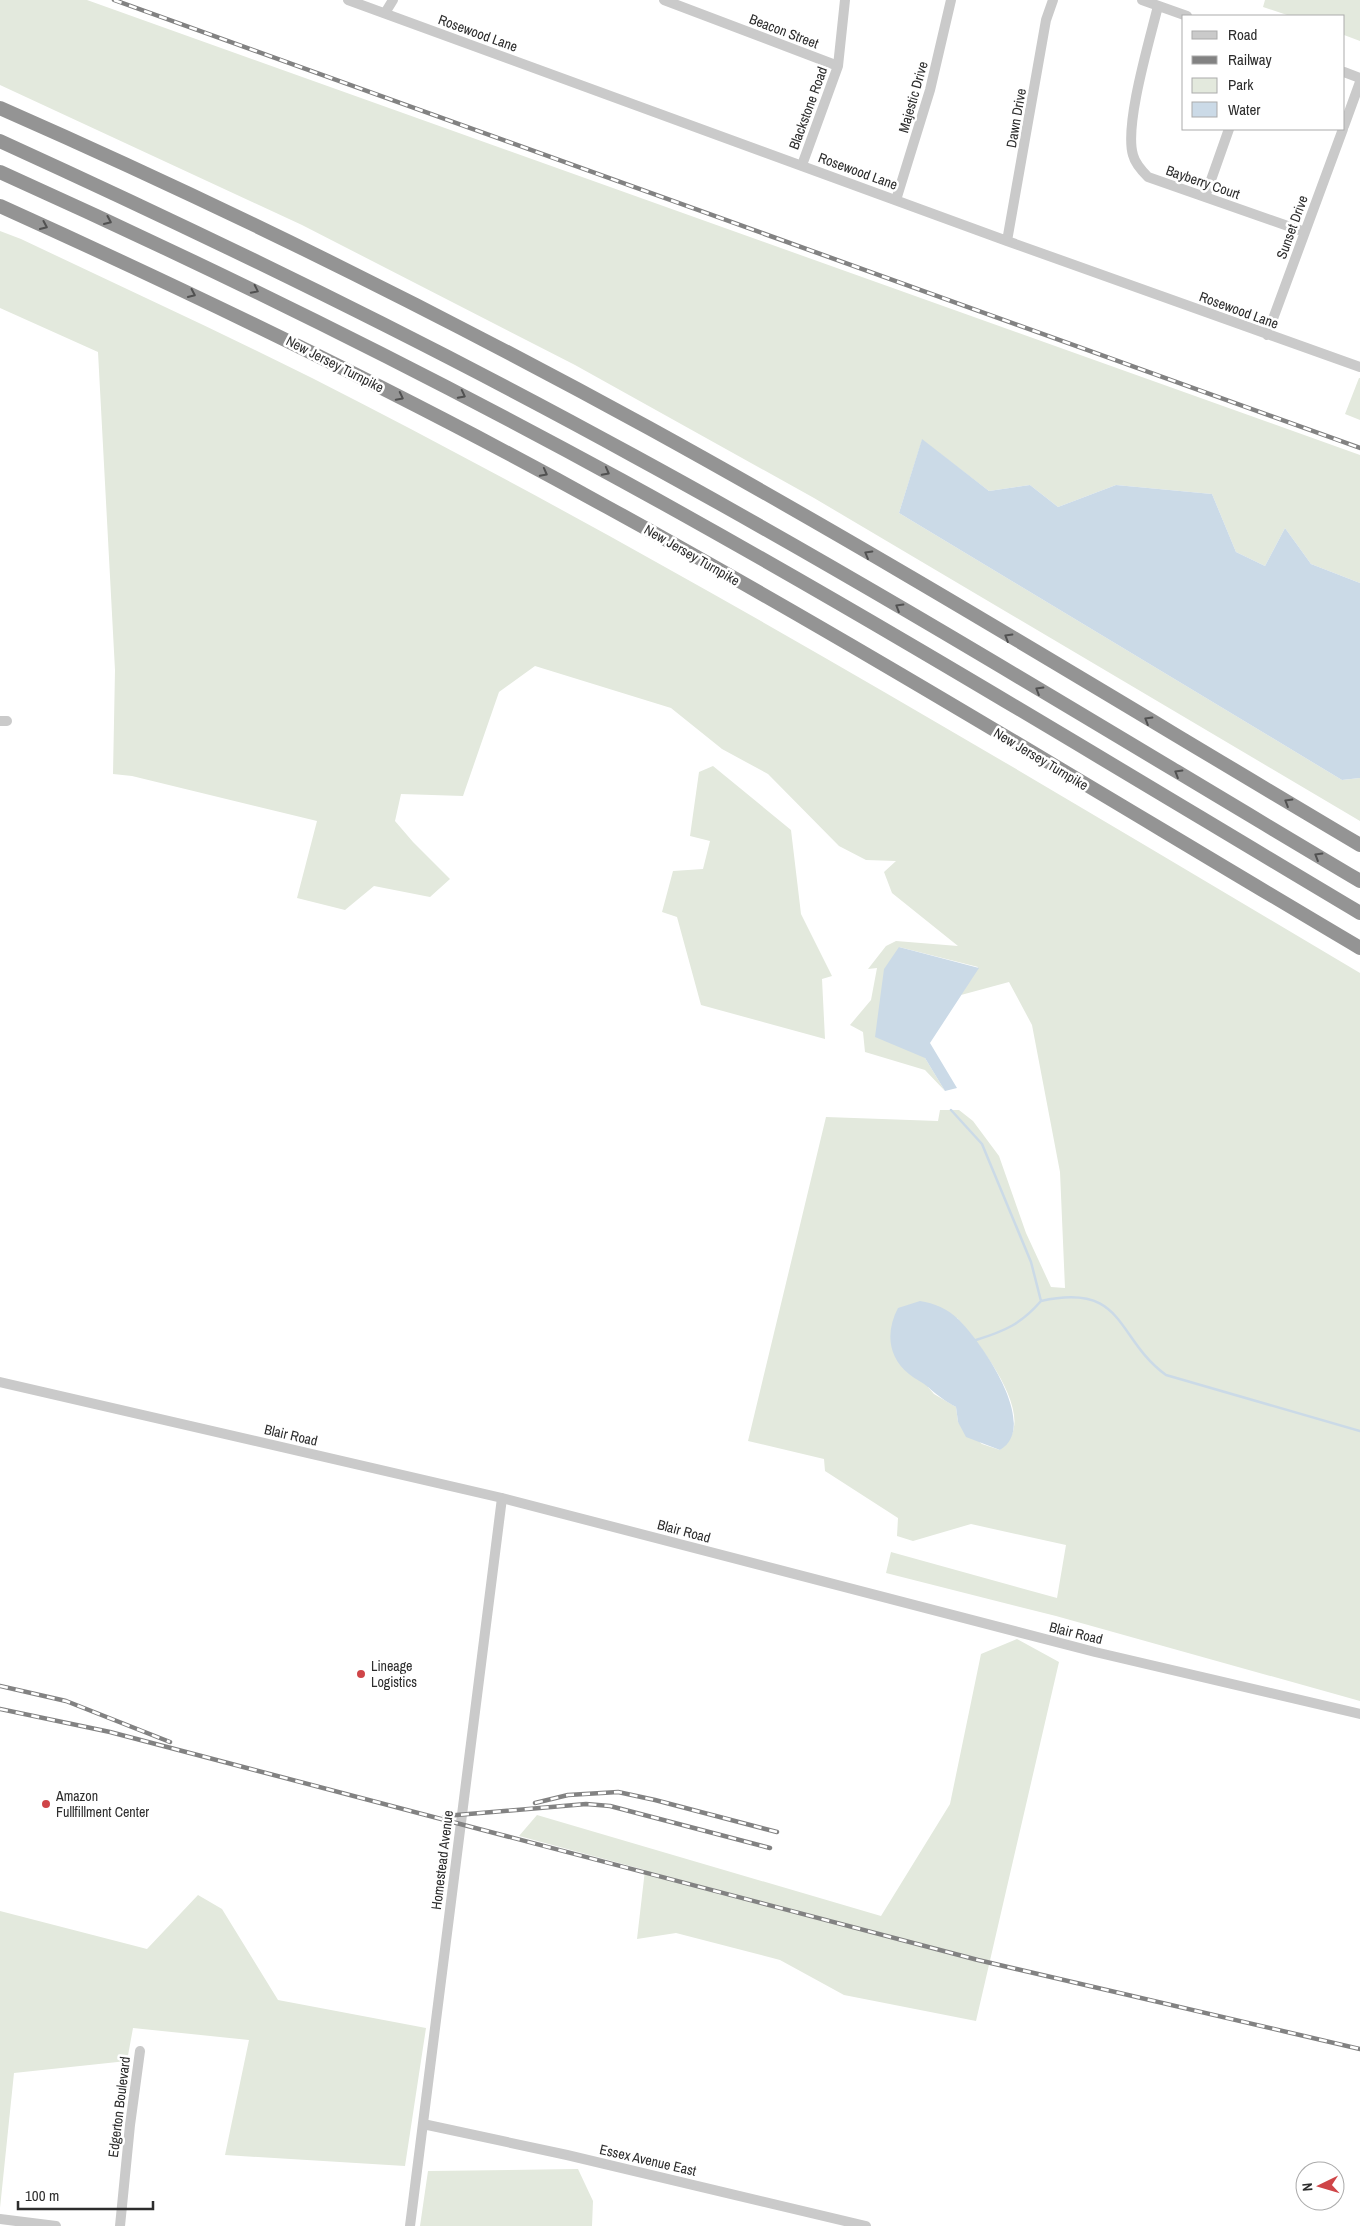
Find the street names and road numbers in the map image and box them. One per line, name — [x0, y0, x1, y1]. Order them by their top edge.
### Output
street label: Rosewood Lane — [436, 10, 520, 56]
street label: Beacon Street — [747, 10, 821, 52]
street label: Majestic Drive — [894, 59, 932, 135]
street label: Blackstone Road — [785, 64, 831, 152]
street label: Dawn Drive — [1002, 87, 1030, 149]
street label: Rosewood Lane — [816, 148, 900, 194]
street label: Bayberry Court — [1164, 161, 1242, 203]
street label: Sunset Drive — [1272, 193, 1312, 261]
street label: Rosewood Lane — [1197, 287, 1281, 333]
street label: New Jersey Turnpike — [283, 332, 387, 396]
street label: New Jersey Turnpike — [641, 520, 743, 590]
street label: New Jersey Turnpike — [990, 724, 1092, 794]
street label: Blair Road — [263, 1420, 319, 1450]
street label: Blair Road — [655, 1515, 713, 1547]
street label: Blair Road — [1048, 1618, 1104, 1648]
street label: Homestead Avenue — [427, 1809, 457, 1911]
street label: Edgerton Boulevard — [104, 2056, 134, 2158]
street label: Essex Avenue East — [598, 2140, 698, 2180]

